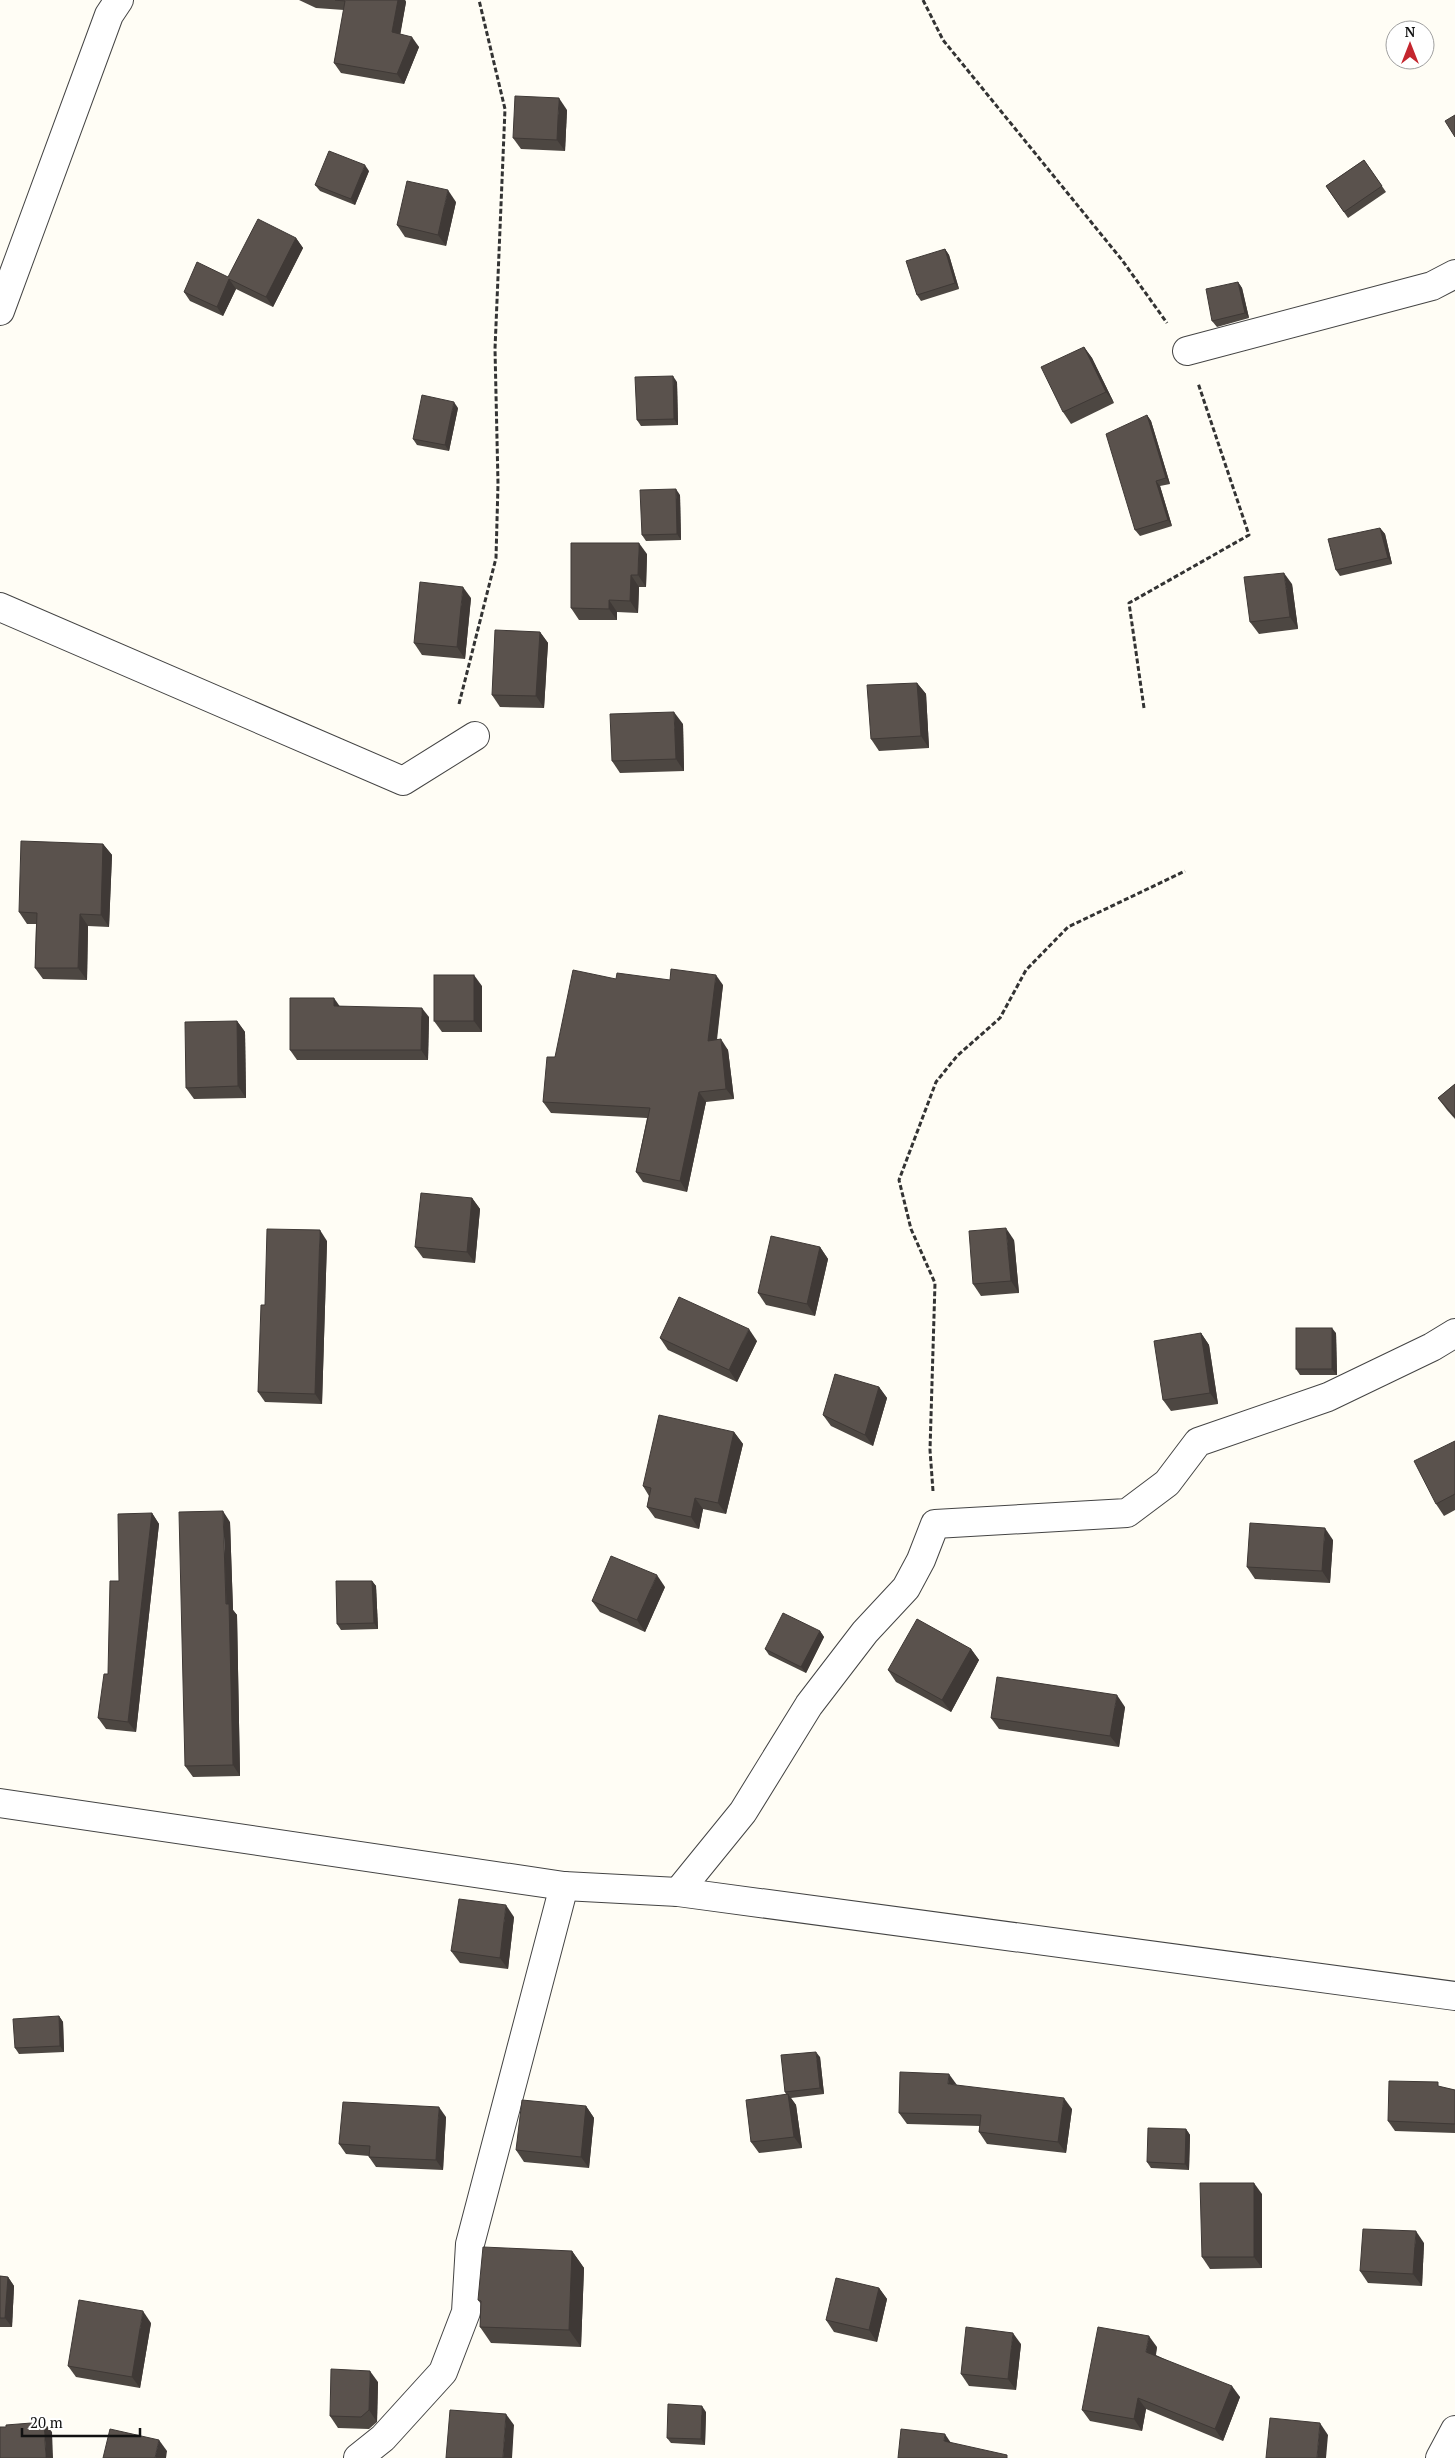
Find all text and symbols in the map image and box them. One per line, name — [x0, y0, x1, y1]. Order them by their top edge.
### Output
north arrow — [1385, 20, 1435, 70]
text: N — [1405, 22, 1416, 41]
scale bar — [22, 2406, 140, 2438]
text: 20 m — [30, 2412, 63, 2432]

